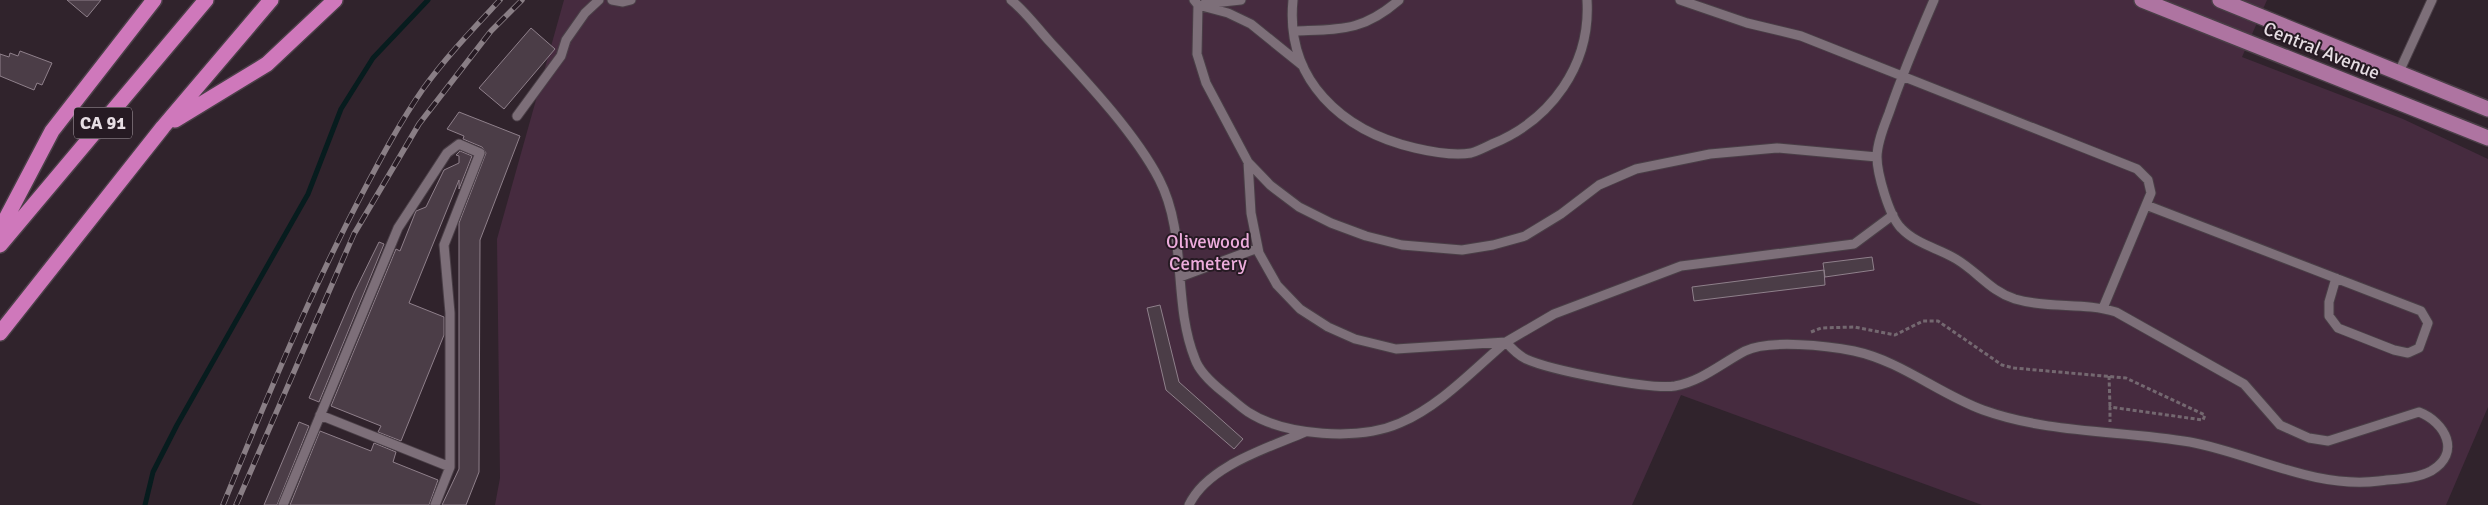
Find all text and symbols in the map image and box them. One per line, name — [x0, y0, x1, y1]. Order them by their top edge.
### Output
street label: Central Avenue — [2260, 17, 2383, 85]
road number: CA 91 — [74, 108, 132, 138]
park label: Olivewood Cemetery — [1166, 230, 1250, 276]

